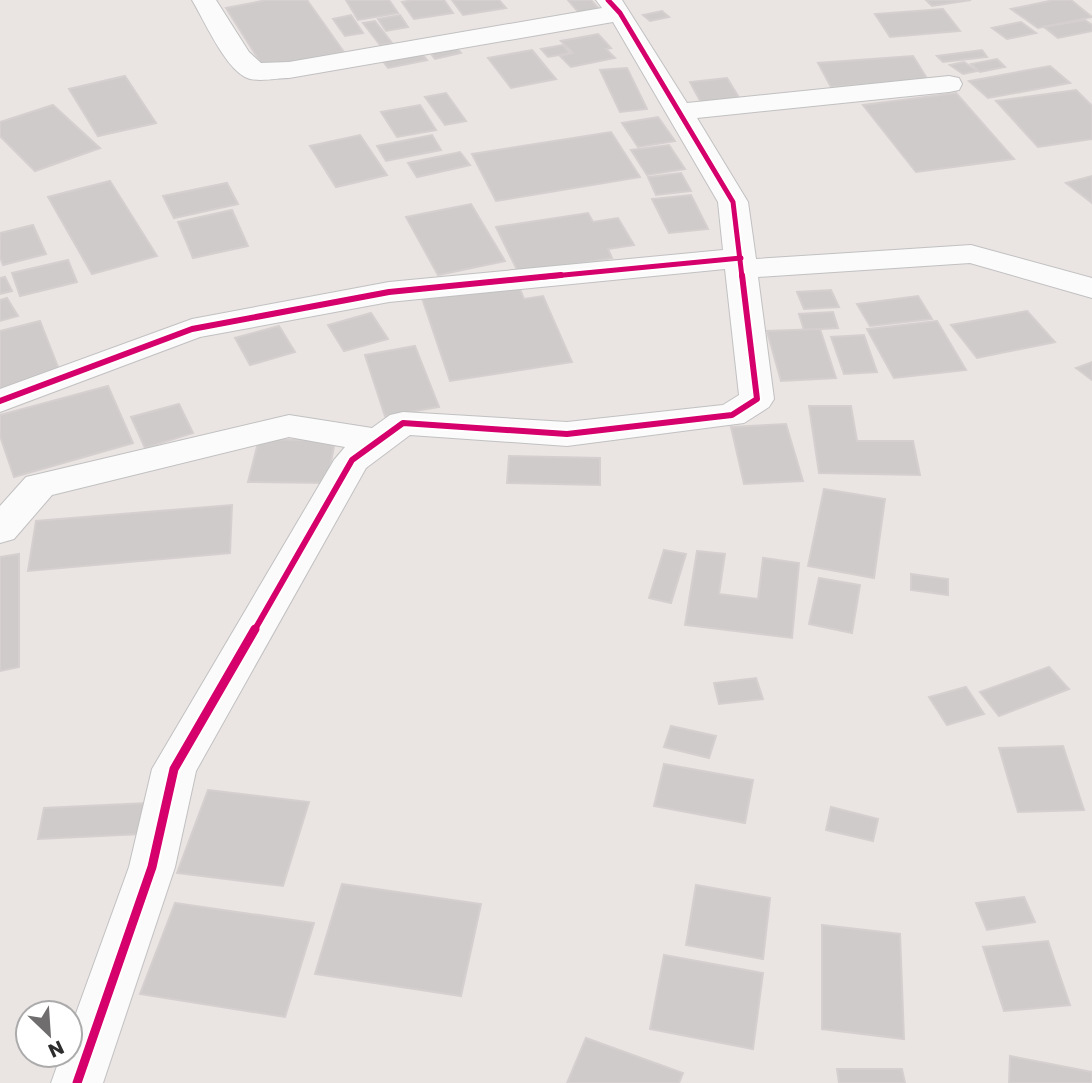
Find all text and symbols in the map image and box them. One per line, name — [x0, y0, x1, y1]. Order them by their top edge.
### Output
north arrow — [14, 999, 84, 1069]
text: N — [44, 1034, 68, 1064]

